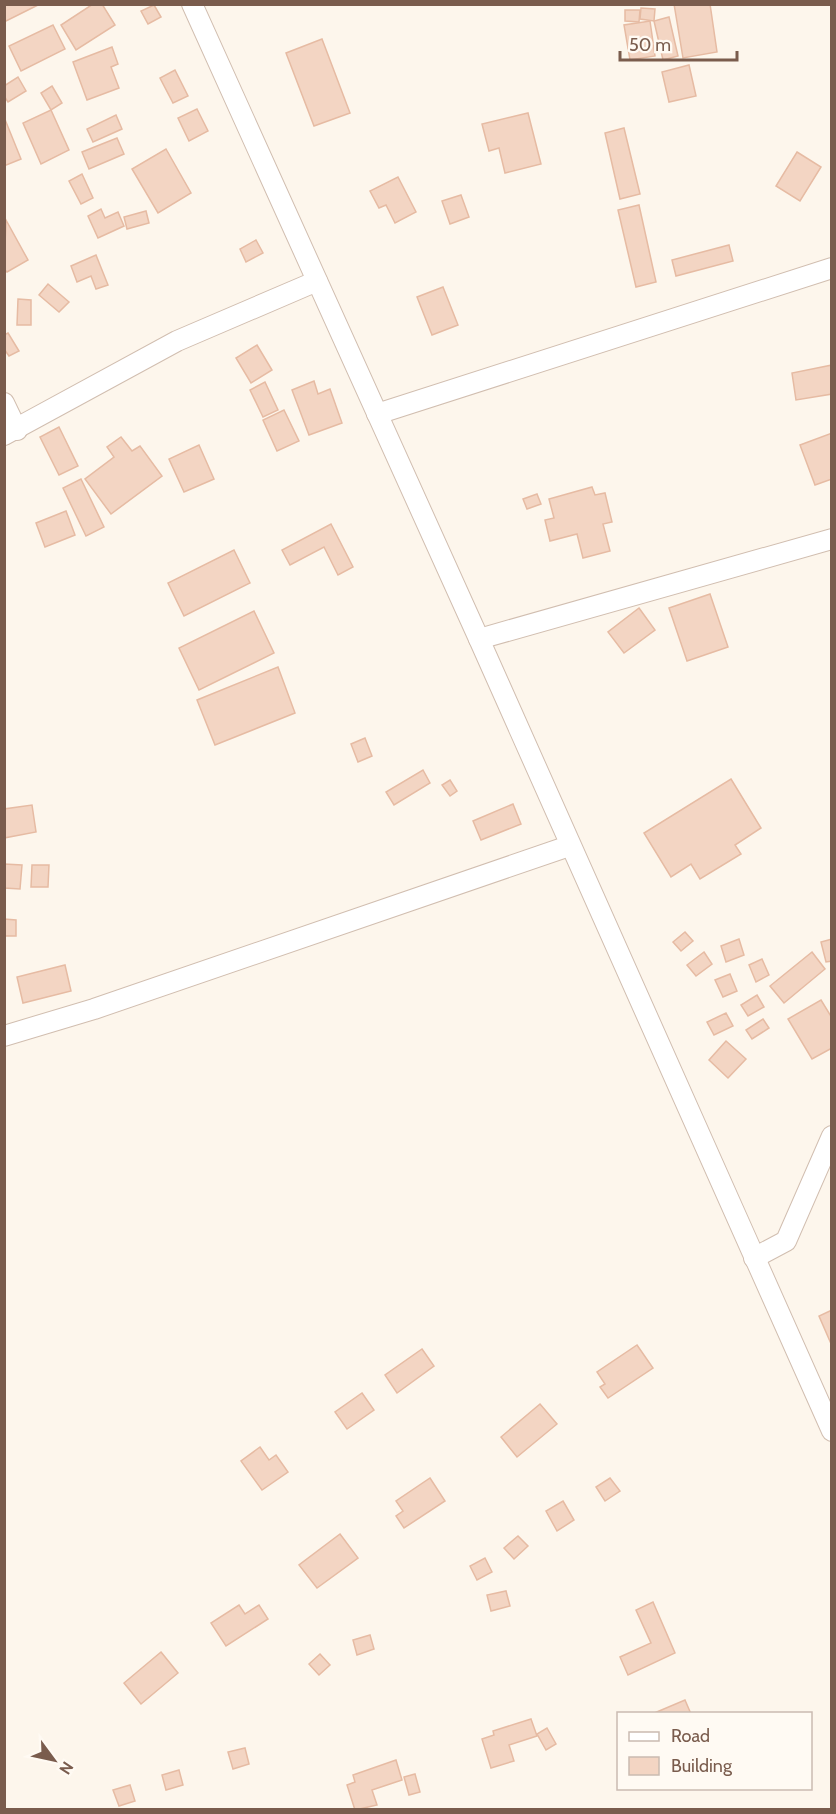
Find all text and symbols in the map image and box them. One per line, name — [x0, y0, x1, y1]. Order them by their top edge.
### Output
scale bar — [620, 24, 737, 62]
text: 50 m — [629, 34, 671, 56]
legend — [617, 1712, 812, 1790]
text: Road — [671, 1725, 710, 1747]
north arrow — [24, 1730, 84, 1790]
text: Building — [671, 1755, 733, 1777]
text: N — [55, 1758, 77, 1778]

